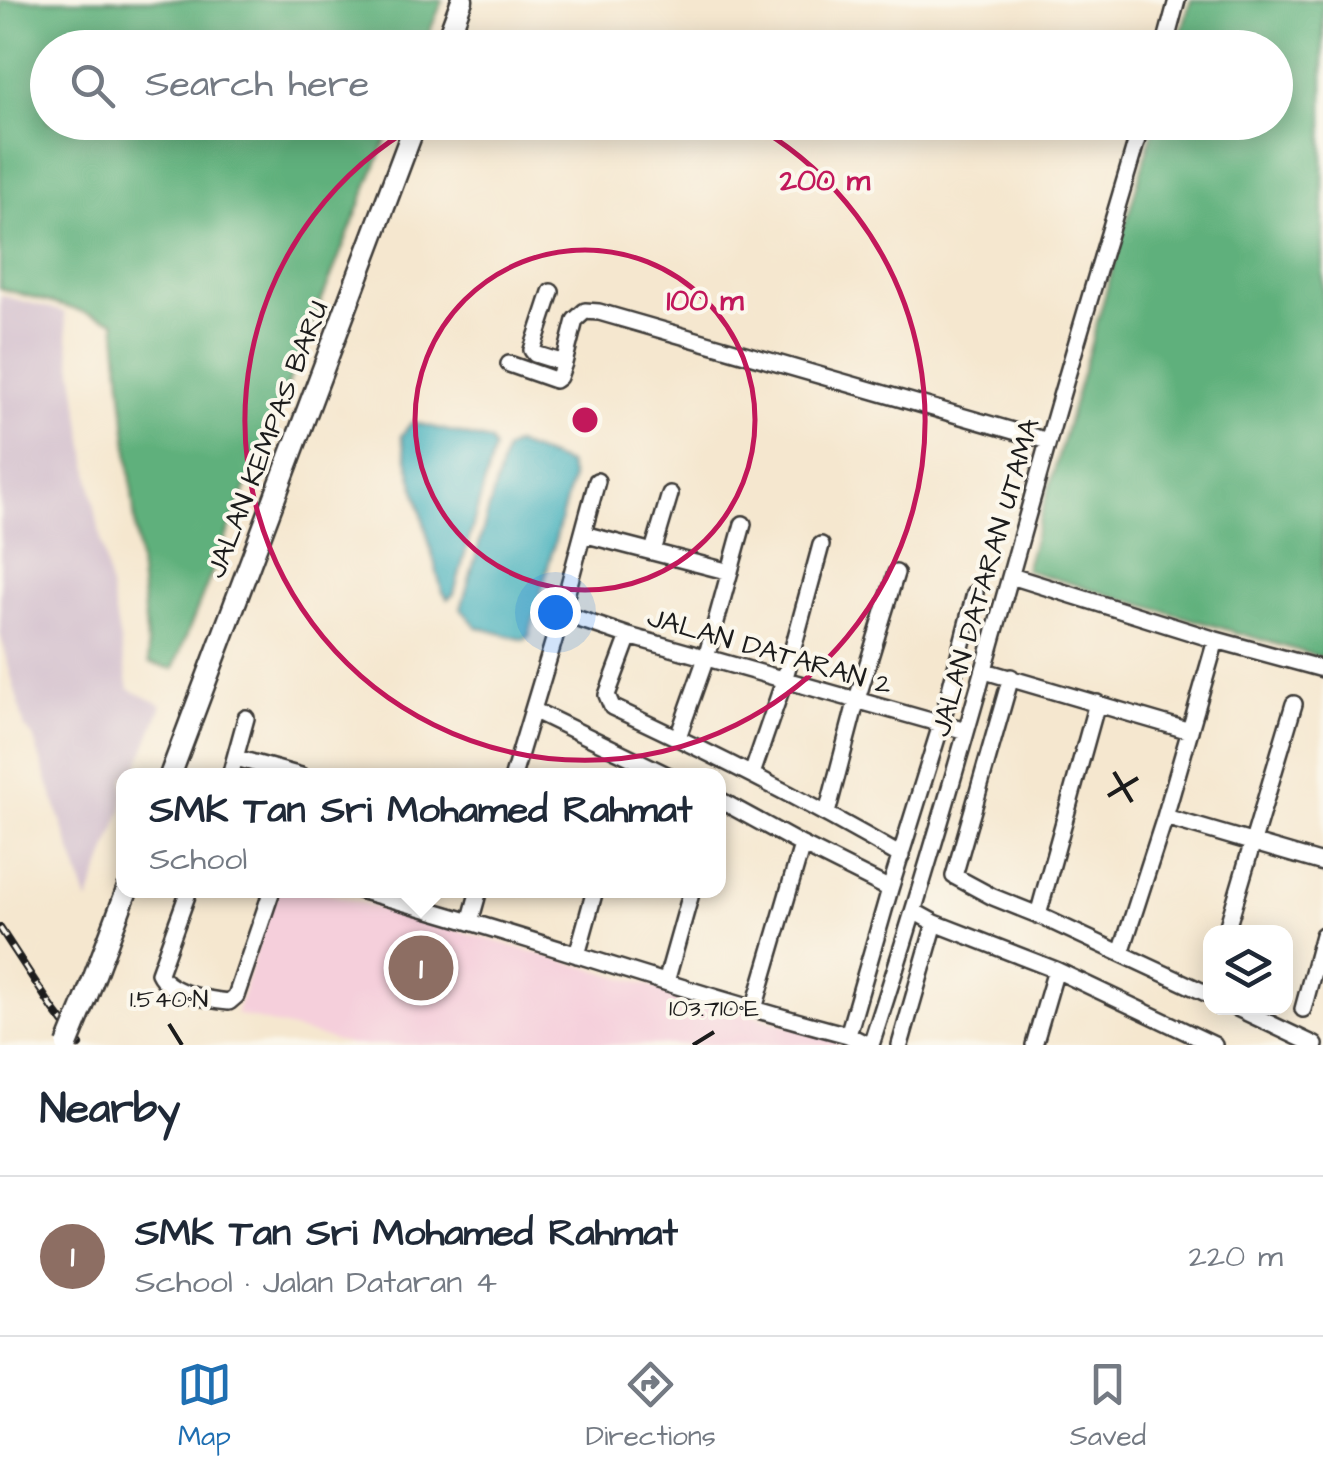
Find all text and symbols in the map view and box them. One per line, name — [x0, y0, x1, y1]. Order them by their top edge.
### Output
search box — [30, 30, 1293, 140]
icon: search — [65, 58, 120, 113]
text: Search here — [145, 59, 369, 111]
text: 200 m — [779, 160, 871, 202]
text: 100 m — [666, 280, 744, 322]
street label: JALAN KEMPAS BARU — [197, 295, 338, 584]
centre of rings — [567, 402, 603, 438]
street label: JALAN DATARAN UTAMA — [921, 414, 1050, 741]
your location — [530, 587, 581, 638]
street label: JALAN DATARAN 2 — [643, 598, 897, 705]
popup — [116, 768, 726, 898]
text: SMK Tan Sri Mohamed Rahmat — [150, 785, 692, 837]
text: School — [150, 837, 247, 882]
map controls — [1203, 925, 1293, 1015]
button: layers — [1203, 925, 1293, 1015]
pin: 1 — [388, 930, 454, 1006]
text: 1.540°N — [130, 982, 208, 1017]
text: 103.710°E — [669, 991, 759, 1026]
text: Nearby — [40, 1081, 180, 1139]
text: SMK Tan Sri Mohamed Rahmat — [135, 1208, 678, 1260]
text: 1 — [70, 1234, 75, 1279]
text: 220 m — [1188, 1234, 1283, 1279]
text: School · Jalan Dataran 4 — [135, 1260, 497, 1305]
tab: Map — [177, 1357, 232, 1456]
tab: Directions — [586, 1357, 716, 1456]
tab: Saved — [1070, 1357, 1146, 1456]

